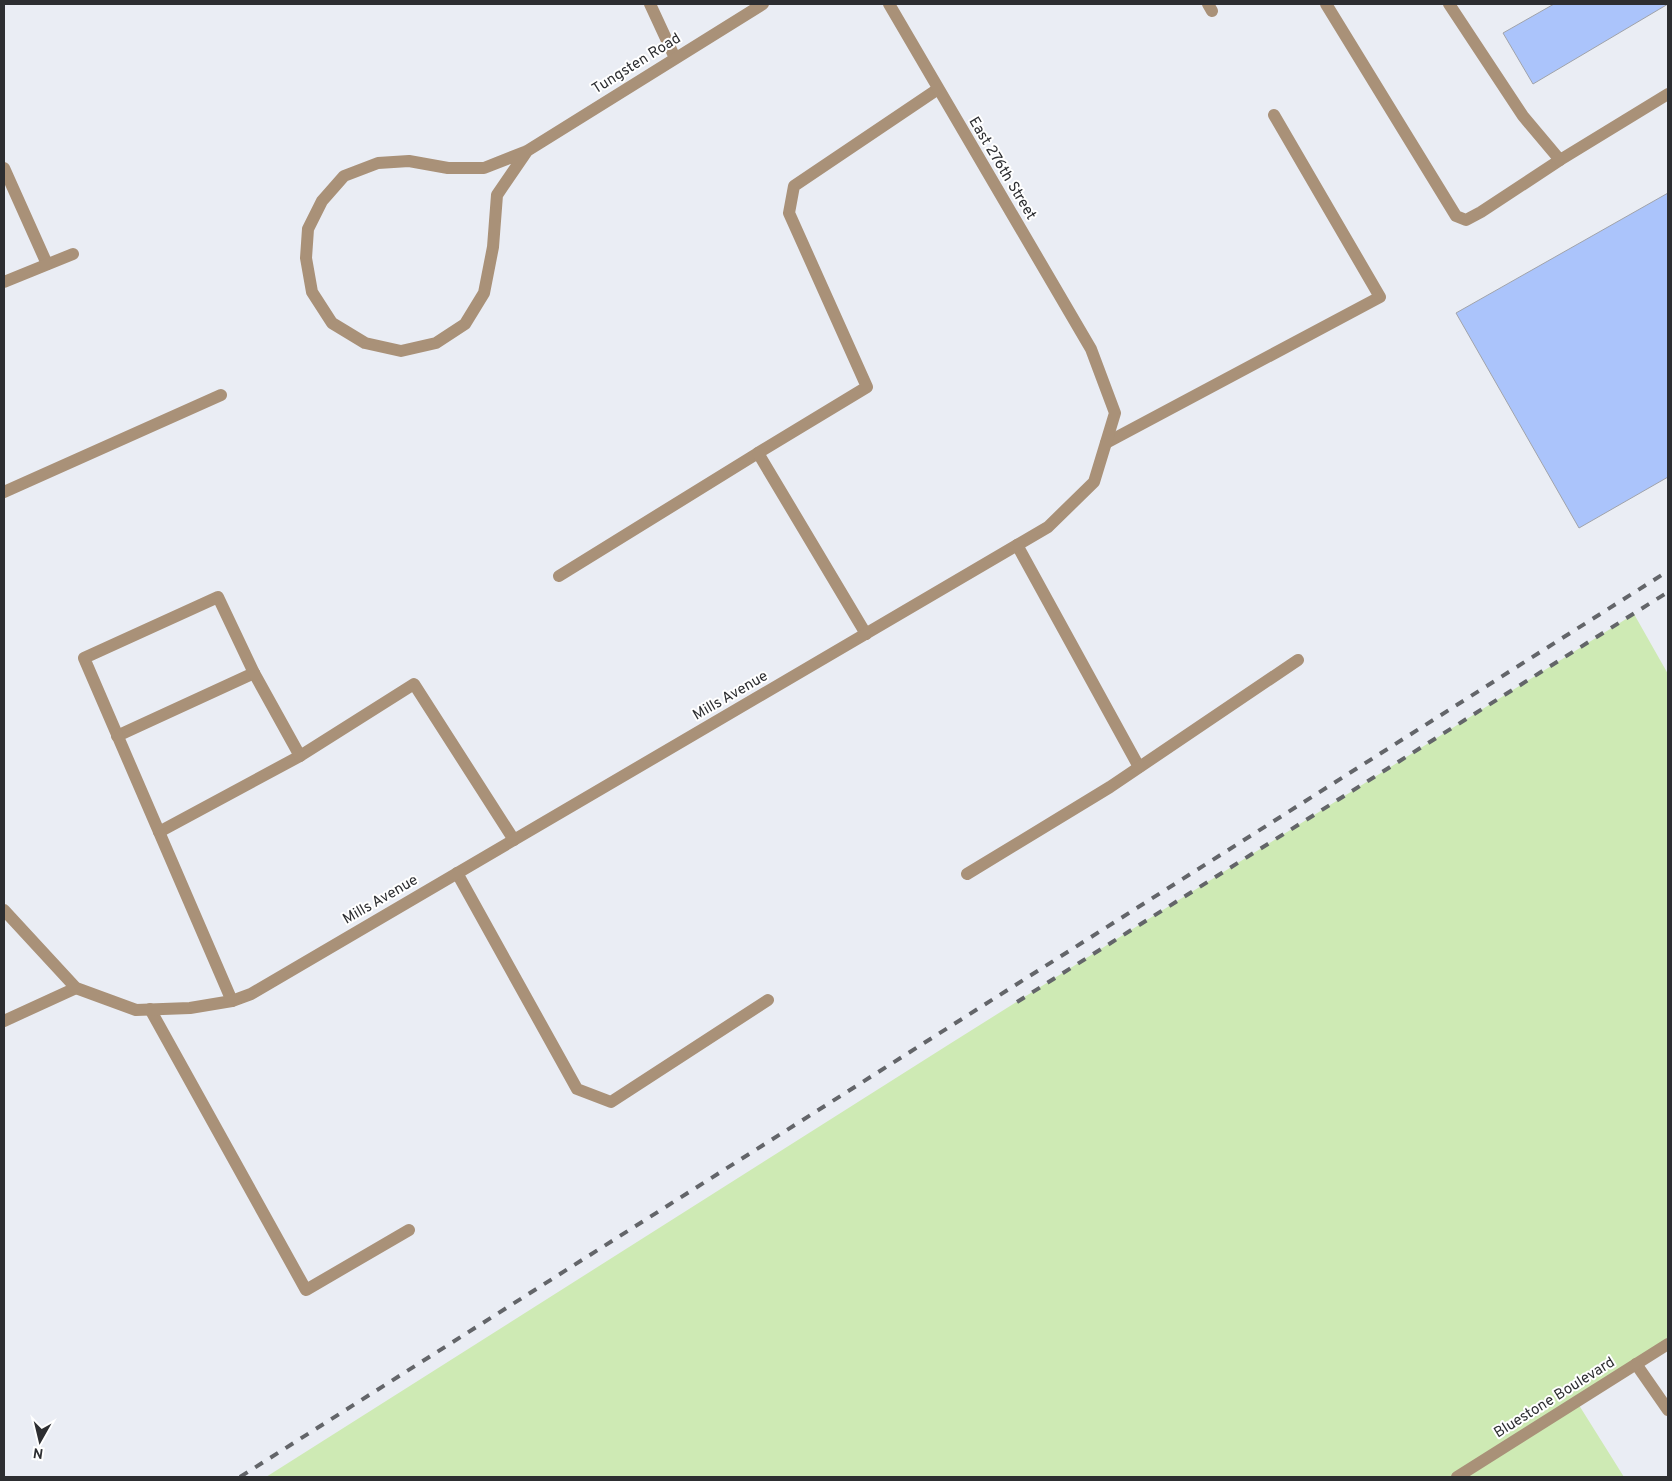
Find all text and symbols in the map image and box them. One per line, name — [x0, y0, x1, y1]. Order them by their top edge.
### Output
street label: Tungsten Road — [589, 29, 685, 99]
street label: East 276th Street — [964, 114, 1040, 224]
street label: Mills Avenue — [690, 667, 772, 725]
street label: Mills Avenue — [340, 871, 422, 929]
street label: Bluestone Boulevard — [1491, 1353, 1619, 1443]
north arrow — [15, 1416, 65, 1466]
text: N — [32, 1443, 45, 1462]

